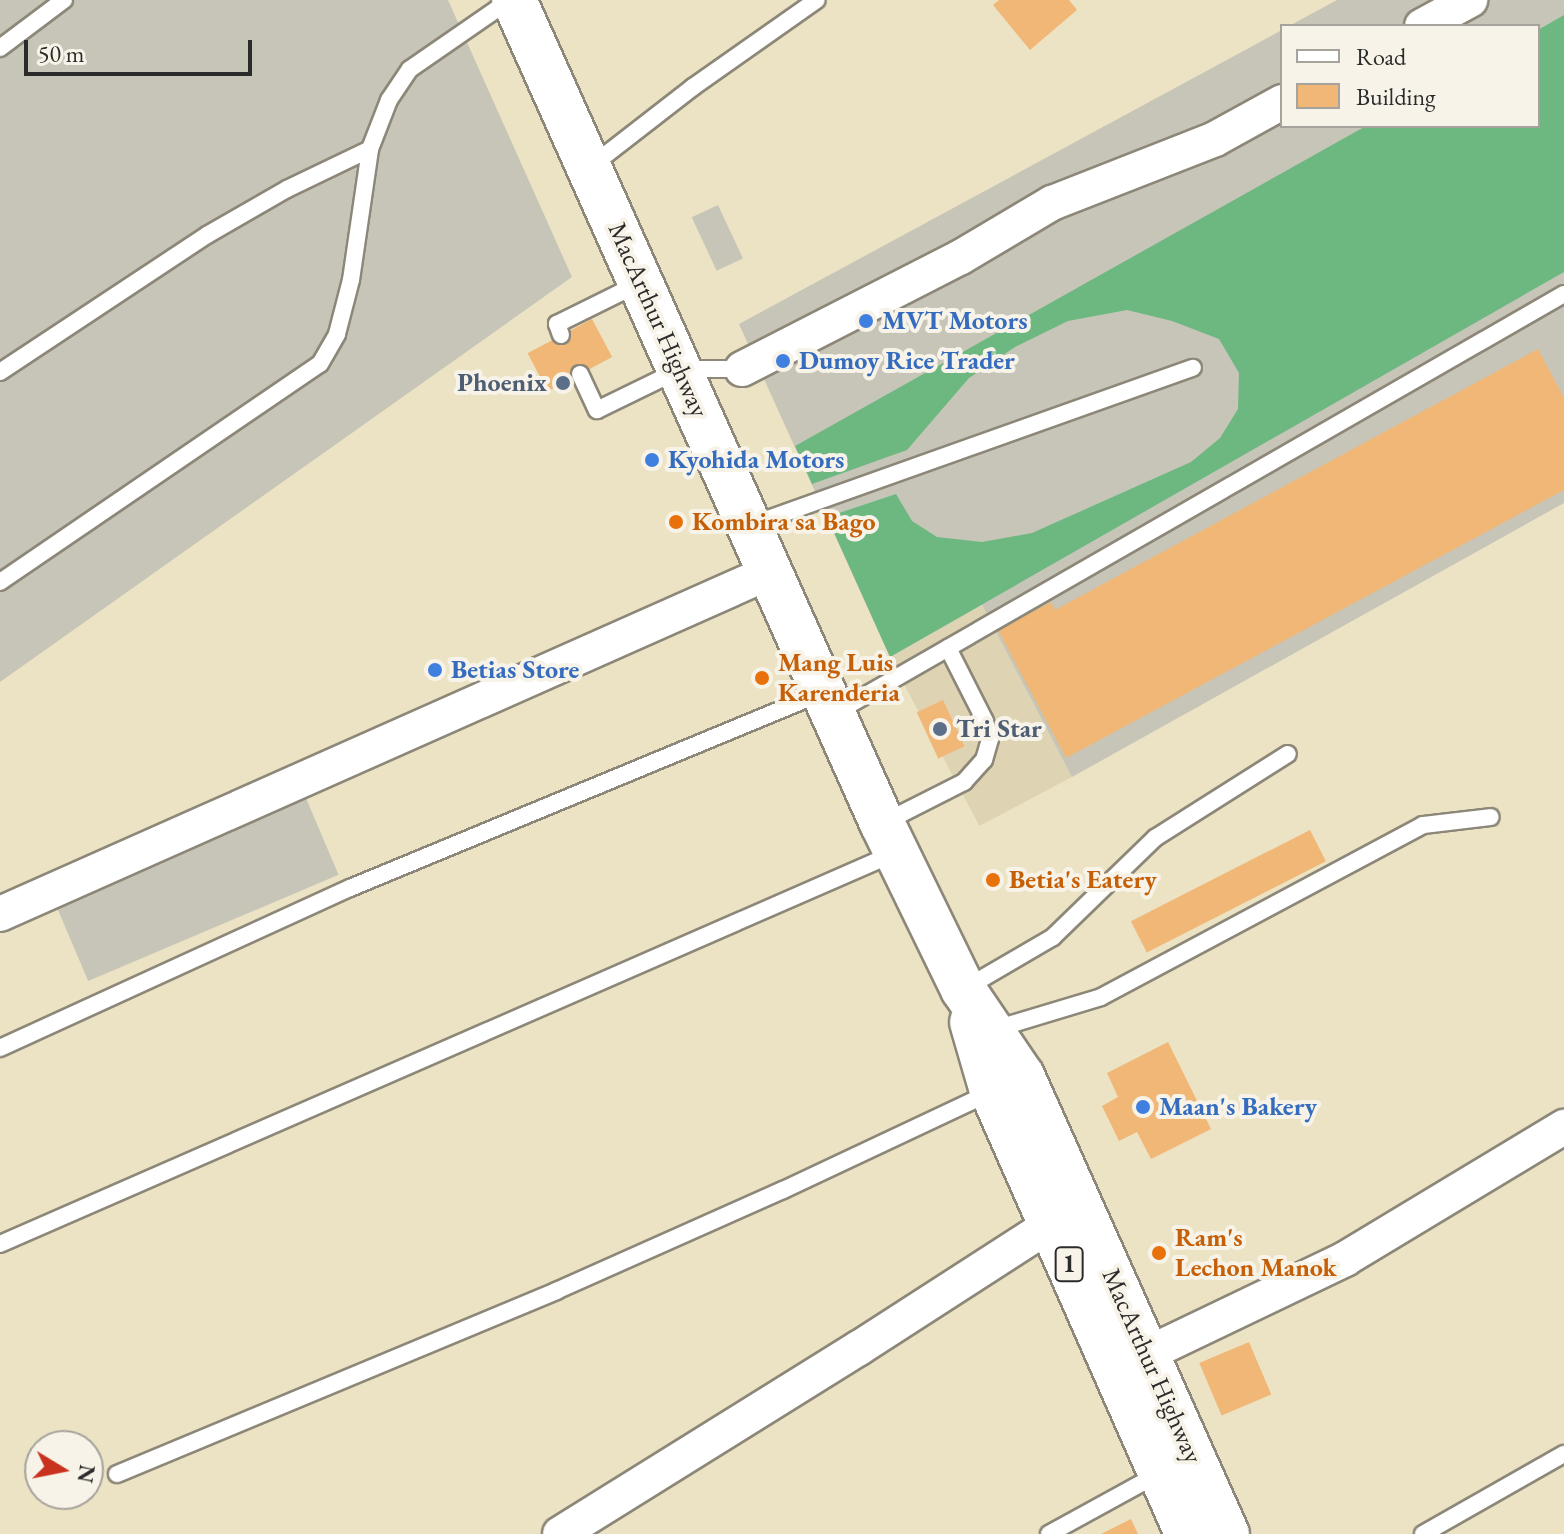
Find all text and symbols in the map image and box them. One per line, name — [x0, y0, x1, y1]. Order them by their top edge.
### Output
scale bar — [28, 24, 256, 74]
legend — [1280, 24, 1540, 128]
text: 50 m — [38, 38, 85, 69]
text: Road — [1356, 41, 1406, 72]
text: Building — [1356, 81, 1436, 112]
street label: MacArthur Highway — [601, 218, 715, 422]
place label: MVT Motors — [882, 305, 1028, 337]
marker: MVT Motors — [857, 312, 875, 330]
place label: Dumoy Rice Trader — [799, 345, 1015, 377]
marker: Dumoy Rice Trader — [774, 352, 792, 370]
place label: Phoenix — [457, 367, 547, 399]
marker: Phoenix — [554, 374, 572, 392]
place label: Kyohida Motors — [668, 444, 844, 476]
marker: Kyohida Motors — [643, 451, 661, 469]
place label: Kombira sa Bago — [692, 506, 876, 538]
marker: Kombira sa Bago — [667, 513, 685, 531]
place label: Mang Luis Karenderia — [778, 647, 900, 708]
place label: Betias Store — [451, 654, 579, 686]
marker: Betias Store — [426, 661, 444, 679]
marker: Mang Luis Karenderia — [753, 669, 771, 687]
place label: Tri Star — [956, 713, 1042, 745]
marker: Tri Star — [931, 720, 949, 738]
place label: Betia's Eatery — [1009, 864, 1157, 896]
marker: Betia's Eatery — [984, 871, 1002, 889]
place label: Maan's Bakery — [1159, 1091, 1317, 1123]
marker: Maan's Bakery — [1134, 1098, 1152, 1116]
place label: Ram's Lechon Manok — [1175, 1222, 1337, 1284]
road number: 1 — [1053, 1244, 1085, 1284]
marker: Ram's Lechon Manok — [1150, 1244, 1168, 1262]
street label: MacArthur Highway — [1095, 1264, 1209, 1468]
north arrow — [24, 1430, 104, 1510]
text: N — [70, 1463, 102, 1485]

